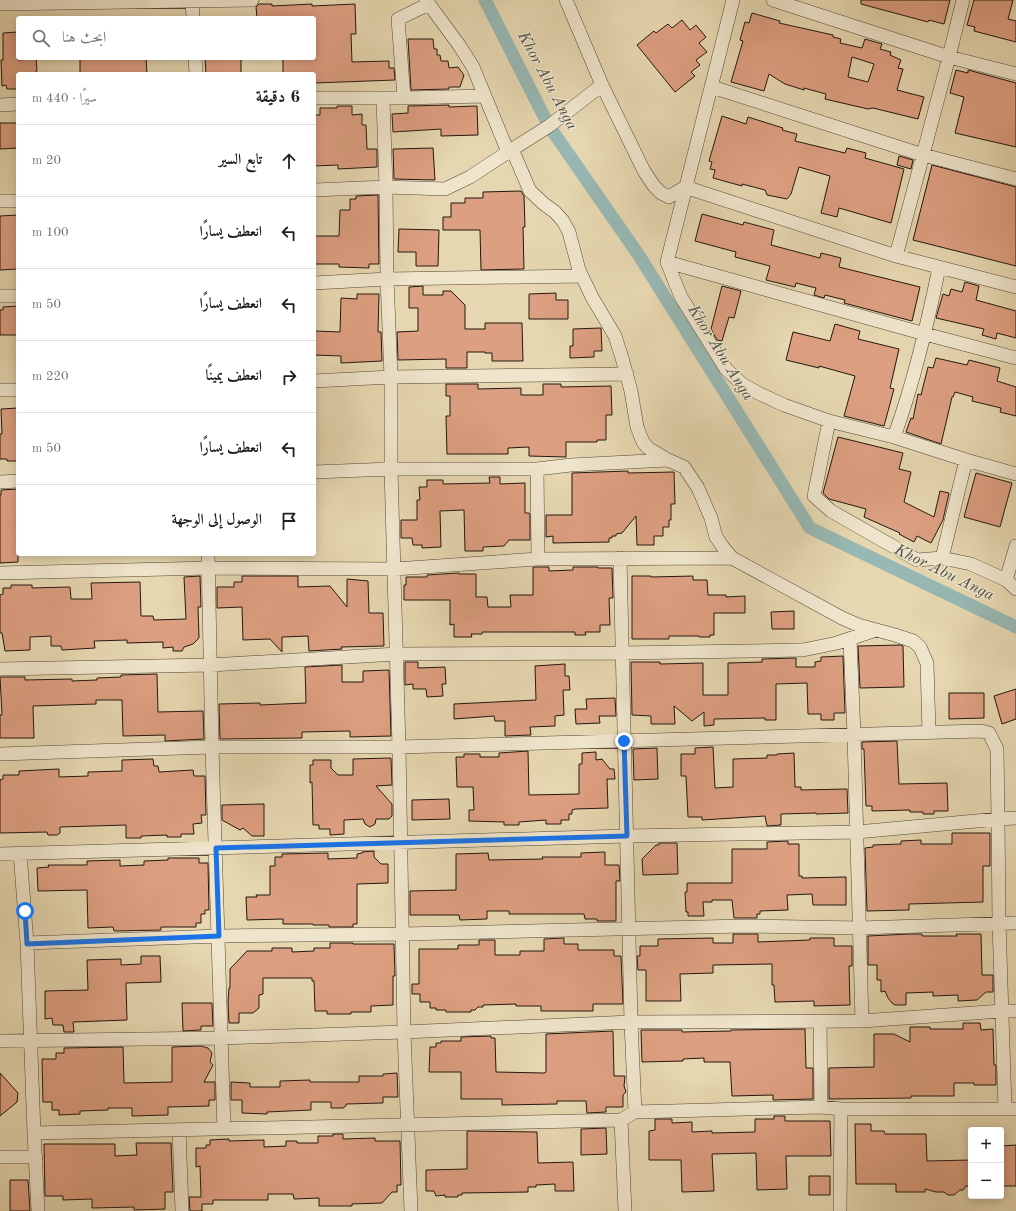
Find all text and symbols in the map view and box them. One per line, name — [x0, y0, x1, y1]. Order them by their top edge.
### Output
search box — [16, 16, 316, 60]
icon: search — [30, 27, 52, 49]
water label: Khor Abu Anga — [514, 28, 580, 133]
text: ابحث هنا — [62, 31, 106, 46]
text: 6 دقيقة — [256, 89, 300, 106]
text: سيرًا · 440 m — [32, 92, 97, 105]
icon: ahead — [278, 150, 300, 172]
text: تابع السير — [219, 153, 262, 168]
text: 20 m — [32, 154, 61, 167]
icon: left — [278, 222, 300, 244]
text: انعطف يسارًا — [200, 225, 262, 240]
text: 100 m — [32, 226, 69, 239]
icon: left — [278, 294, 300, 316]
text: انعطف يسارًا — [200, 297, 262, 312]
text: 50 m — [32, 298, 61, 311]
water label: Khor Abu Anga — [684, 302, 756, 404]
icon: right — [278, 366, 300, 388]
text: انعطف يمينًا — [206, 369, 262, 384]
text: 220 m — [32, 370, 69, 383]
icon: left — [278, 438, 300, 460]
text: انعطف يسارًا — [200, 441, 262, 456]
text: 50 m — [32, 442, 61, 455]
icon: arrive — [278, 510, 300, 532]
text: الوصول إلى الوجهة — [171, 513, 262, 528]
water label: Khor Abu Anga — [891, 541, 997, 604]
route end — [615, 732, 633, 750]
route start — [16, 902, 34, 920]
map controls — [968, 1127, 1004, 1199]
button: + — [968, 1127, 1004, 1163]
button: − — [968, 1163, 1004, 1199]

